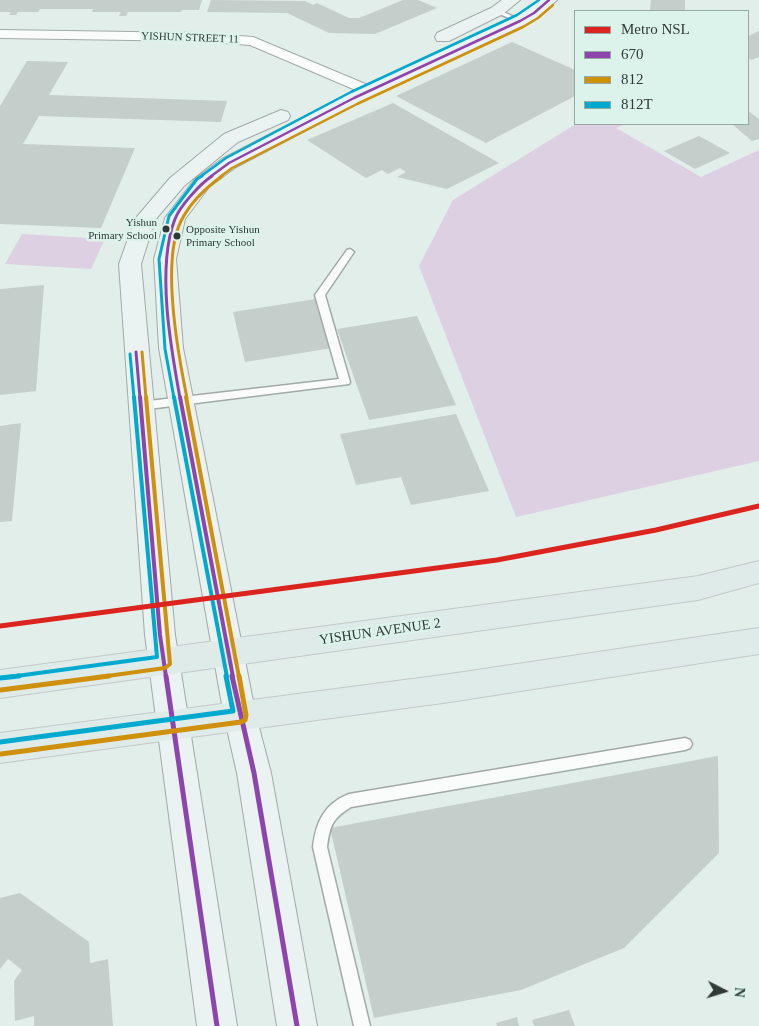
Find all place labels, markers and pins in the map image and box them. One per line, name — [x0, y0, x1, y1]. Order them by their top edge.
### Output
place label: Yishun Primary School — [88, 216, 157, 242]
place label: Opposite Yishun Primary School — [186, 223, 260, 249]
marker: Yishun Primary School — [161, 224, 171, 234]
marker: Opposite Yishun Primary School — [172, 231, 182, 241]

